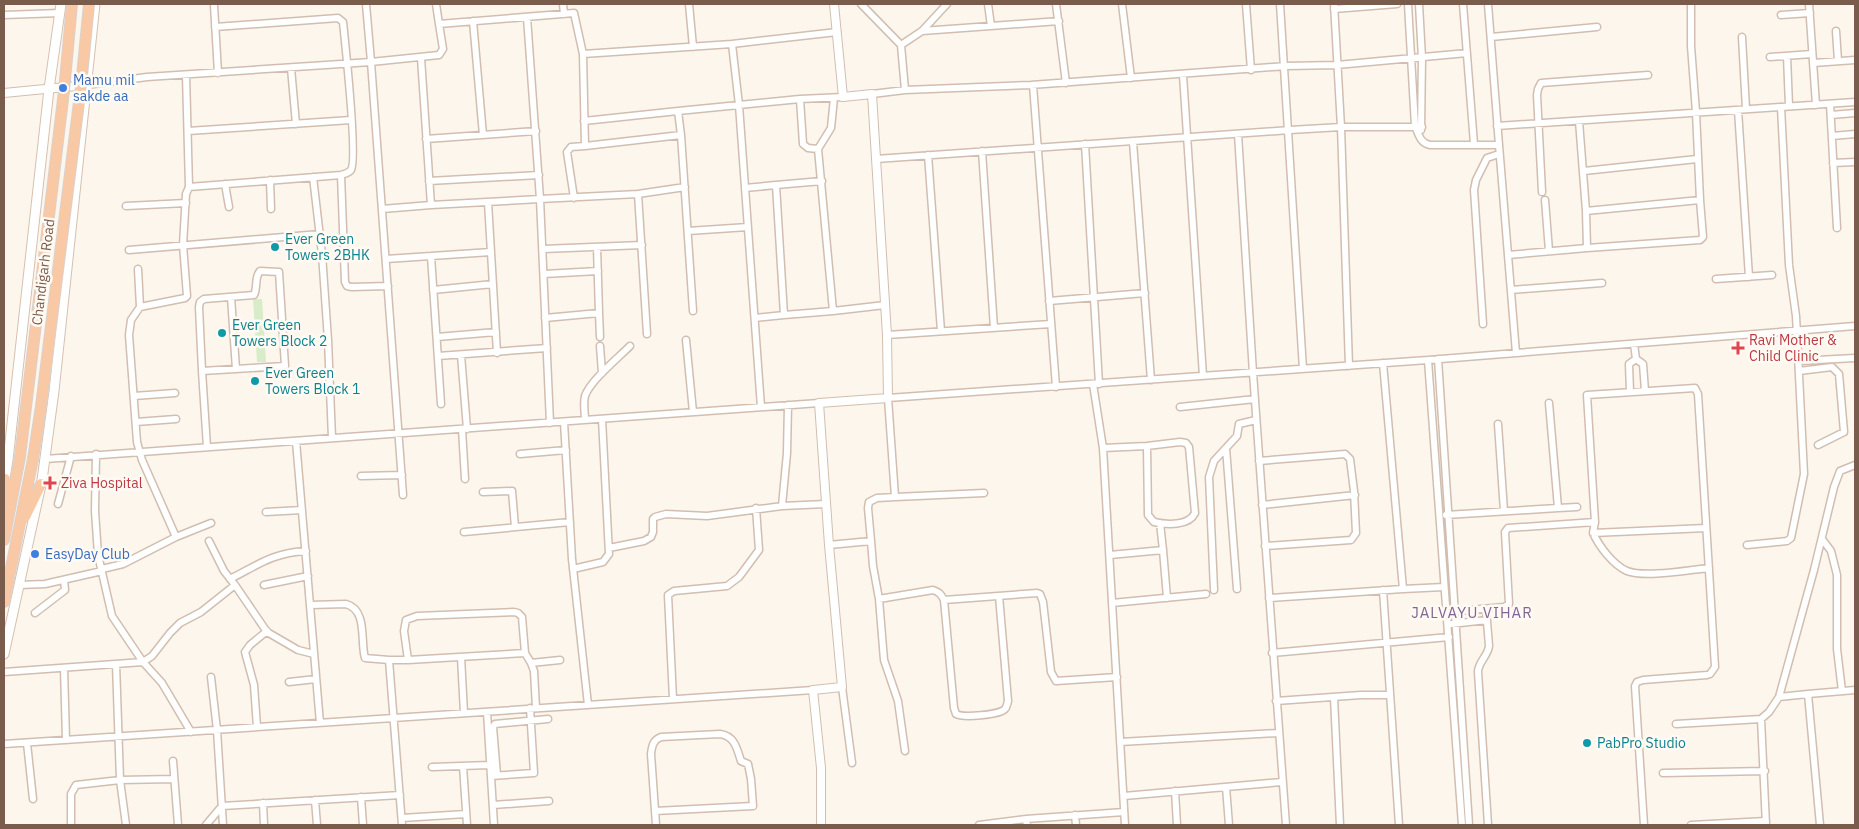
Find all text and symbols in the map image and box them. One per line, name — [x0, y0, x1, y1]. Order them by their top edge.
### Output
place label: Mamu mil sakde aa — [73, 71, 135, 105]
marker: Mamu mil sakde aa — [57, 82, 69, 94]
street label: Chandigarh Road — [28, 218, 58, 326]
place label: Ever Green Towers 2BHK — [285, 230, 370, 264]
marker: Ever Green Towers 2BHK — [269, 241, 281, 253]
place label: Ever Green Towers Block 2 — [232, 316, 327, 350]
marker: Ever Green Towers Block 2 — [216, 327, 228, 339]
place label: Ravi Mother & Child Clinic — [1749, 331, 1837, 365]
marker: Ravi Mother & Child Clinic — [1731, 341, 1745, 355]
place label: Ever Green Towers Block 1 — [265, 364, 360, 398]
marker: Ever Green Towers Block 1 — [249, 375, 261, 387]
place label: Ziva Hospital — [61, 474, 143, 492]
marker: Ziva Hospital — [43, 476, 57, 490]
place label: EasyDay Club — [45, 545, 130, 563]
marker: EasyDay Club — [29, 548, 41, 560]
district label: JALVAYU VIHAR — [1411, 603, 1533, 622]
place label: PabPro Studio — [1597, 734, 1686, 752]
marker: PabPro Studio — [1581, 737, 1593, 749]

